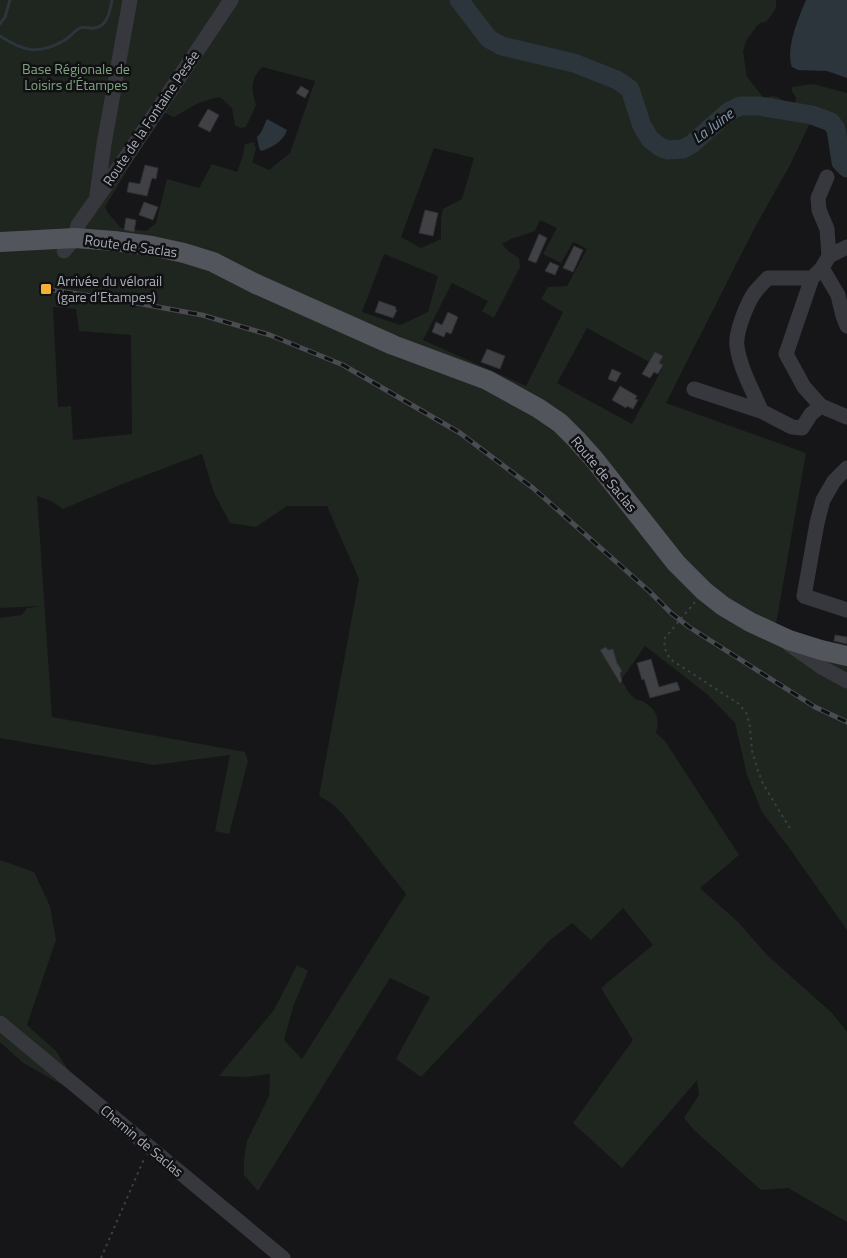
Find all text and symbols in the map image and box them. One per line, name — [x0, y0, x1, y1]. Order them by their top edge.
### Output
street label: Route de la Fontaine Pesée — [97, 46, 204, 190]
park label: Base Régionale de Loisirs d'Étampes — [22, 58, 130, 95]
water label: La Juine — [687, 102, 739, 149]
street label: Route de Saclas — [83, 229, 179, 262]
place label: Arrivée du vélorail (gare d'Etampes) — [57, 270, 162, 307]
marker: Arrivée du vélorail (gare d'Etampes) — [39, 282, 53, 296]
street label: Route de Saclas — [566, 431, 642, 516]
street label: Chemin de Saclas — [96, 1100, 188, 1182]

